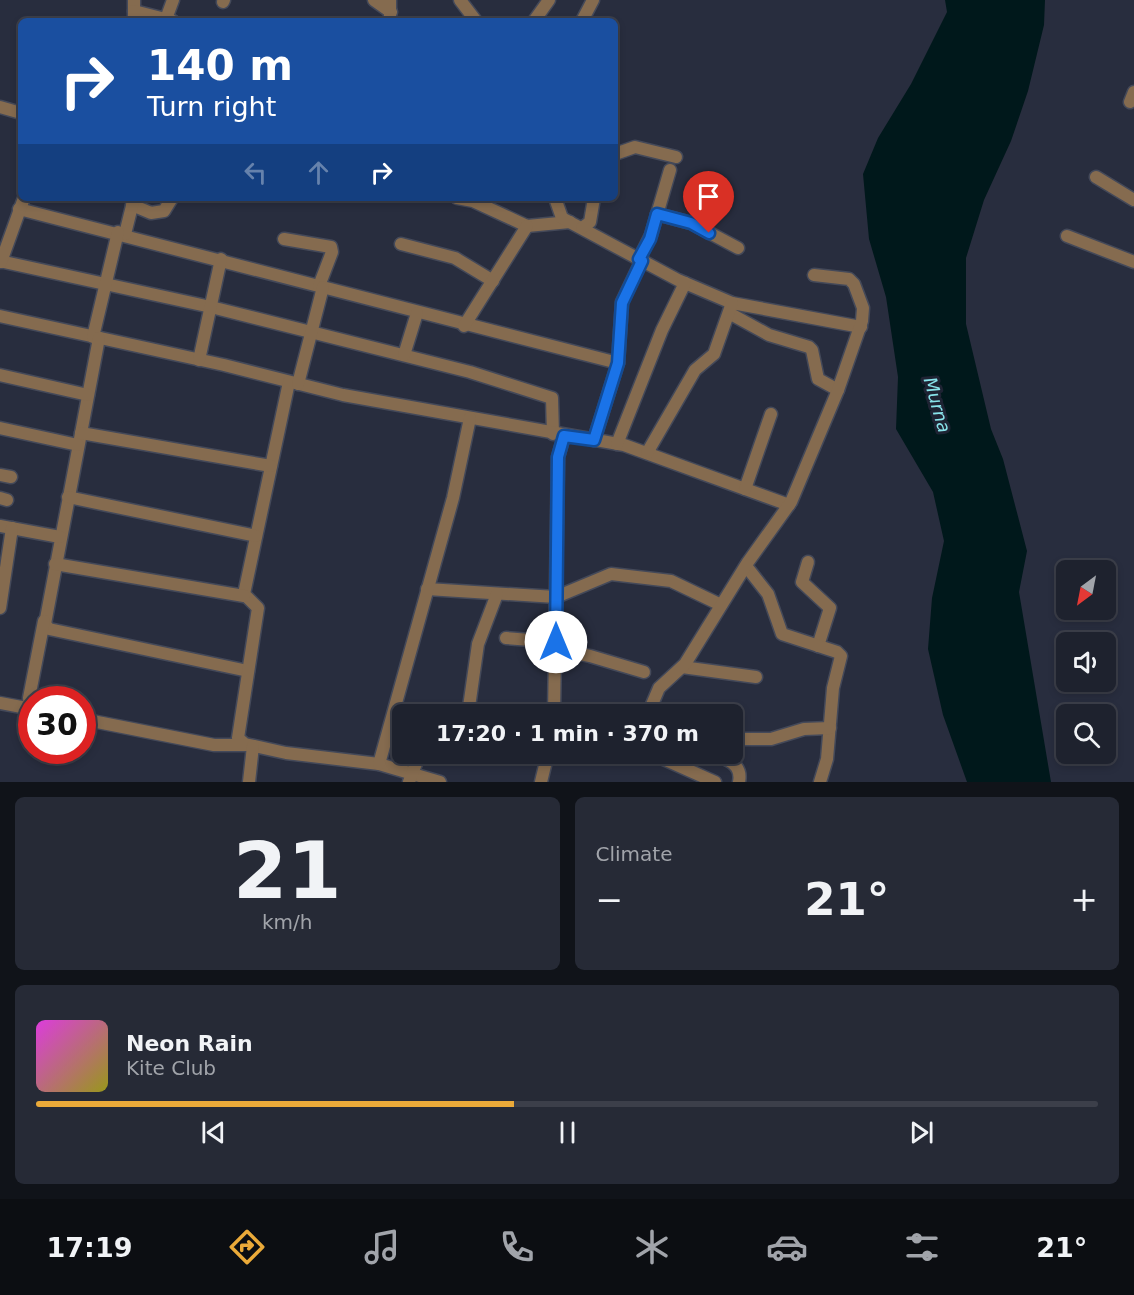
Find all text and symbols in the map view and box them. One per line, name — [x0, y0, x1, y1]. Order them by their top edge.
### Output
text: 140 m — [147, 41, 293, 90]
icon: right — [48, 42, 126, 120]
text: Turn right — [147, 91, 276, 122]
icon: left — [239, 156, 272, 189]
icon: ahead — [302, 156, 335, 189]
icon: right — [365, 156, 398, 189]
pin — [683, 171, 734, 233]
icon: arrive — [692, 180, 725, 213]
water label: Murna — [920, 375, 955, 435]
north arrow — [1056, 560, 1116, 620]
map controls — [1056, 560, 1116, 764]
position arrow — [524, 610, 588, 674]
button: sound — [1056, 632, 1116, 692]
speed limit sign: 30 — [18, 686, 96, 764]
button: search — [1056, 704, 1116, 764]
text: 17:20 · 1 min · 370 m — [436, 721, 699, 746]
text: 21 — [233, 826, 342, 916]
text: Climate — [596, 842, 672, 866]
text: 21° — [804, 873, 889, 926]
text: − — [596, 880, 623, 919]
text: + — [1070, 880, 1098, 919]
text: km/h — [262, 910, 312, 934]
text: Neon Rain — [126, 1031, 253, 1056]
text: Kite Club — [126, 1056, 216, 1080]
icon: previous — [197, 1116, 230, 1149]
icon: pause — [551, 1116, 584, 1149]
icon: next — [905, 1116, 938, 1149]
icon: directions — [226, 1226, 268, 1268]
icon: music — [361, 1226, 403, 1268]
icon: phone — [496, 1226, 538, 1268]
icon: climate — [631, 1226, 673, 1268]
icon: car — [766, 1226, 808, 1268]
icon: filters — [901, 1226, 943, 1268]
text: 17:19 — [47, 1232, 133, 1263]
text: 21° — [1036, 1232, 1087, 1263]

